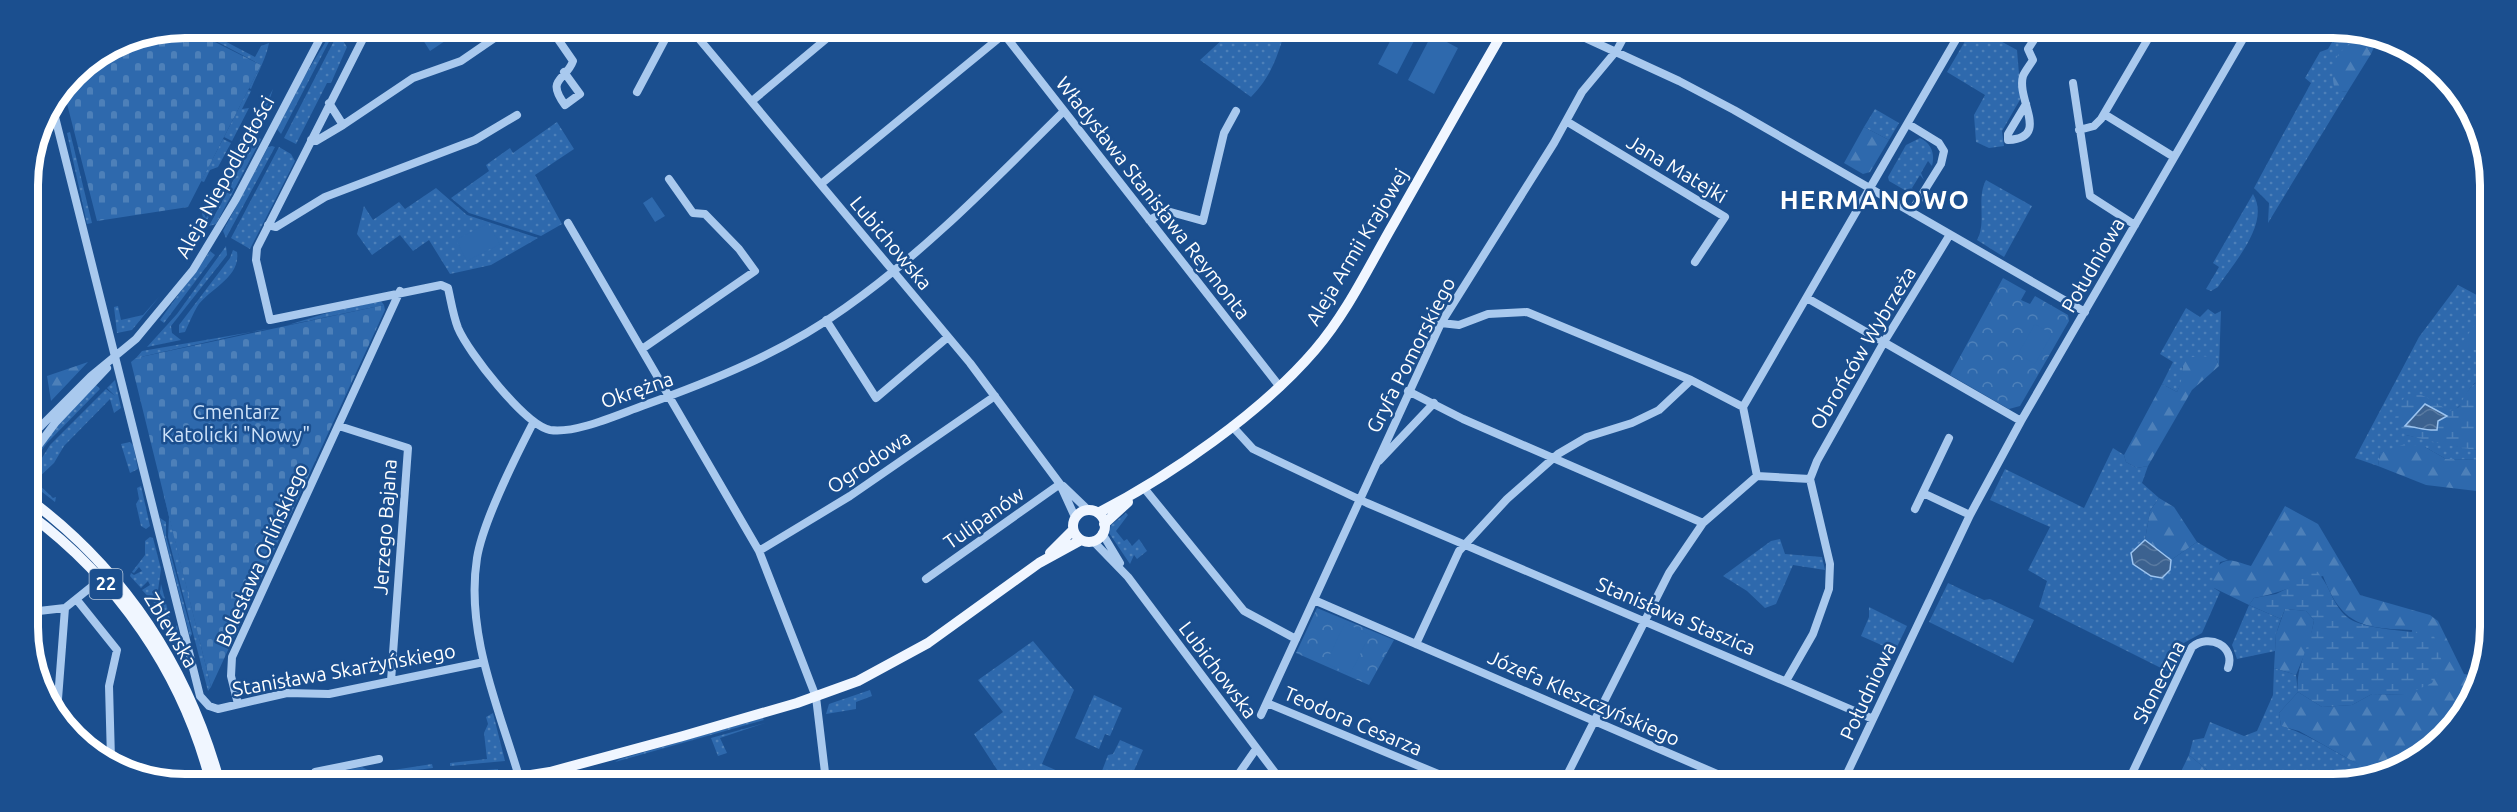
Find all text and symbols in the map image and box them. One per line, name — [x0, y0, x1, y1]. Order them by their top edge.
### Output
street label: Władysława Stanisława Reymonta — [1052, 72, 1255, 323]
street label: Aleja Niepodległości — [170, 92, 279, 262]
street label: Jana Matejki — [1623, 130, 1732, 207]
street label: Aleja Armii Krajowej — [1301, 164, 1413, 329]
district label: HERMANOWO — [1780, 185, 1970, 214]
street label: Lubichowska — [846, 191, 937, 294]
street label: Południowa — [2056, 213, 2129, 316]
street label: Obrońców Wybrzeża — [1805, 262, 1920, 433]
street label: Gryfa Pomorskiego — [1361, 273, 1460, 436]
street label: Okrężna — [598, 366, 676, 413]
park label: Cmentarz Katolicki "Nowy" — [162, 400, 310, 446]
street label: Ogrodowa — [823, 425, 915, 498]
street label: Jerzego Bajana — [368, 458, 401, 596]
street label: Bolesława Orlińskiego — [211, 460, 312, 650]
street label: Tulipanów — [939, 481, 1029, 554]
road number: 22 — [90, 569, 122, 599]
street label: Stanisława Staszica — [1593, 572, 1759, 659]
street label: Zblewska — [140, 588, 203, 672]
street label: Lubichowska — [1175, 617, 1262, 723]
street label: Słoneczna — [2128, 636, 2189, 727]
street label: Południowa — [1835, 638, 1900, 744]
street label: Stanisława Skarżyńskiego — [231, 639, 457, 700]
street label: Józefa Kleszczyńskiego — [1485, 645, 1684, 750]
street label: Teodora Cesarza — [1281, 681, 1426, 760]

